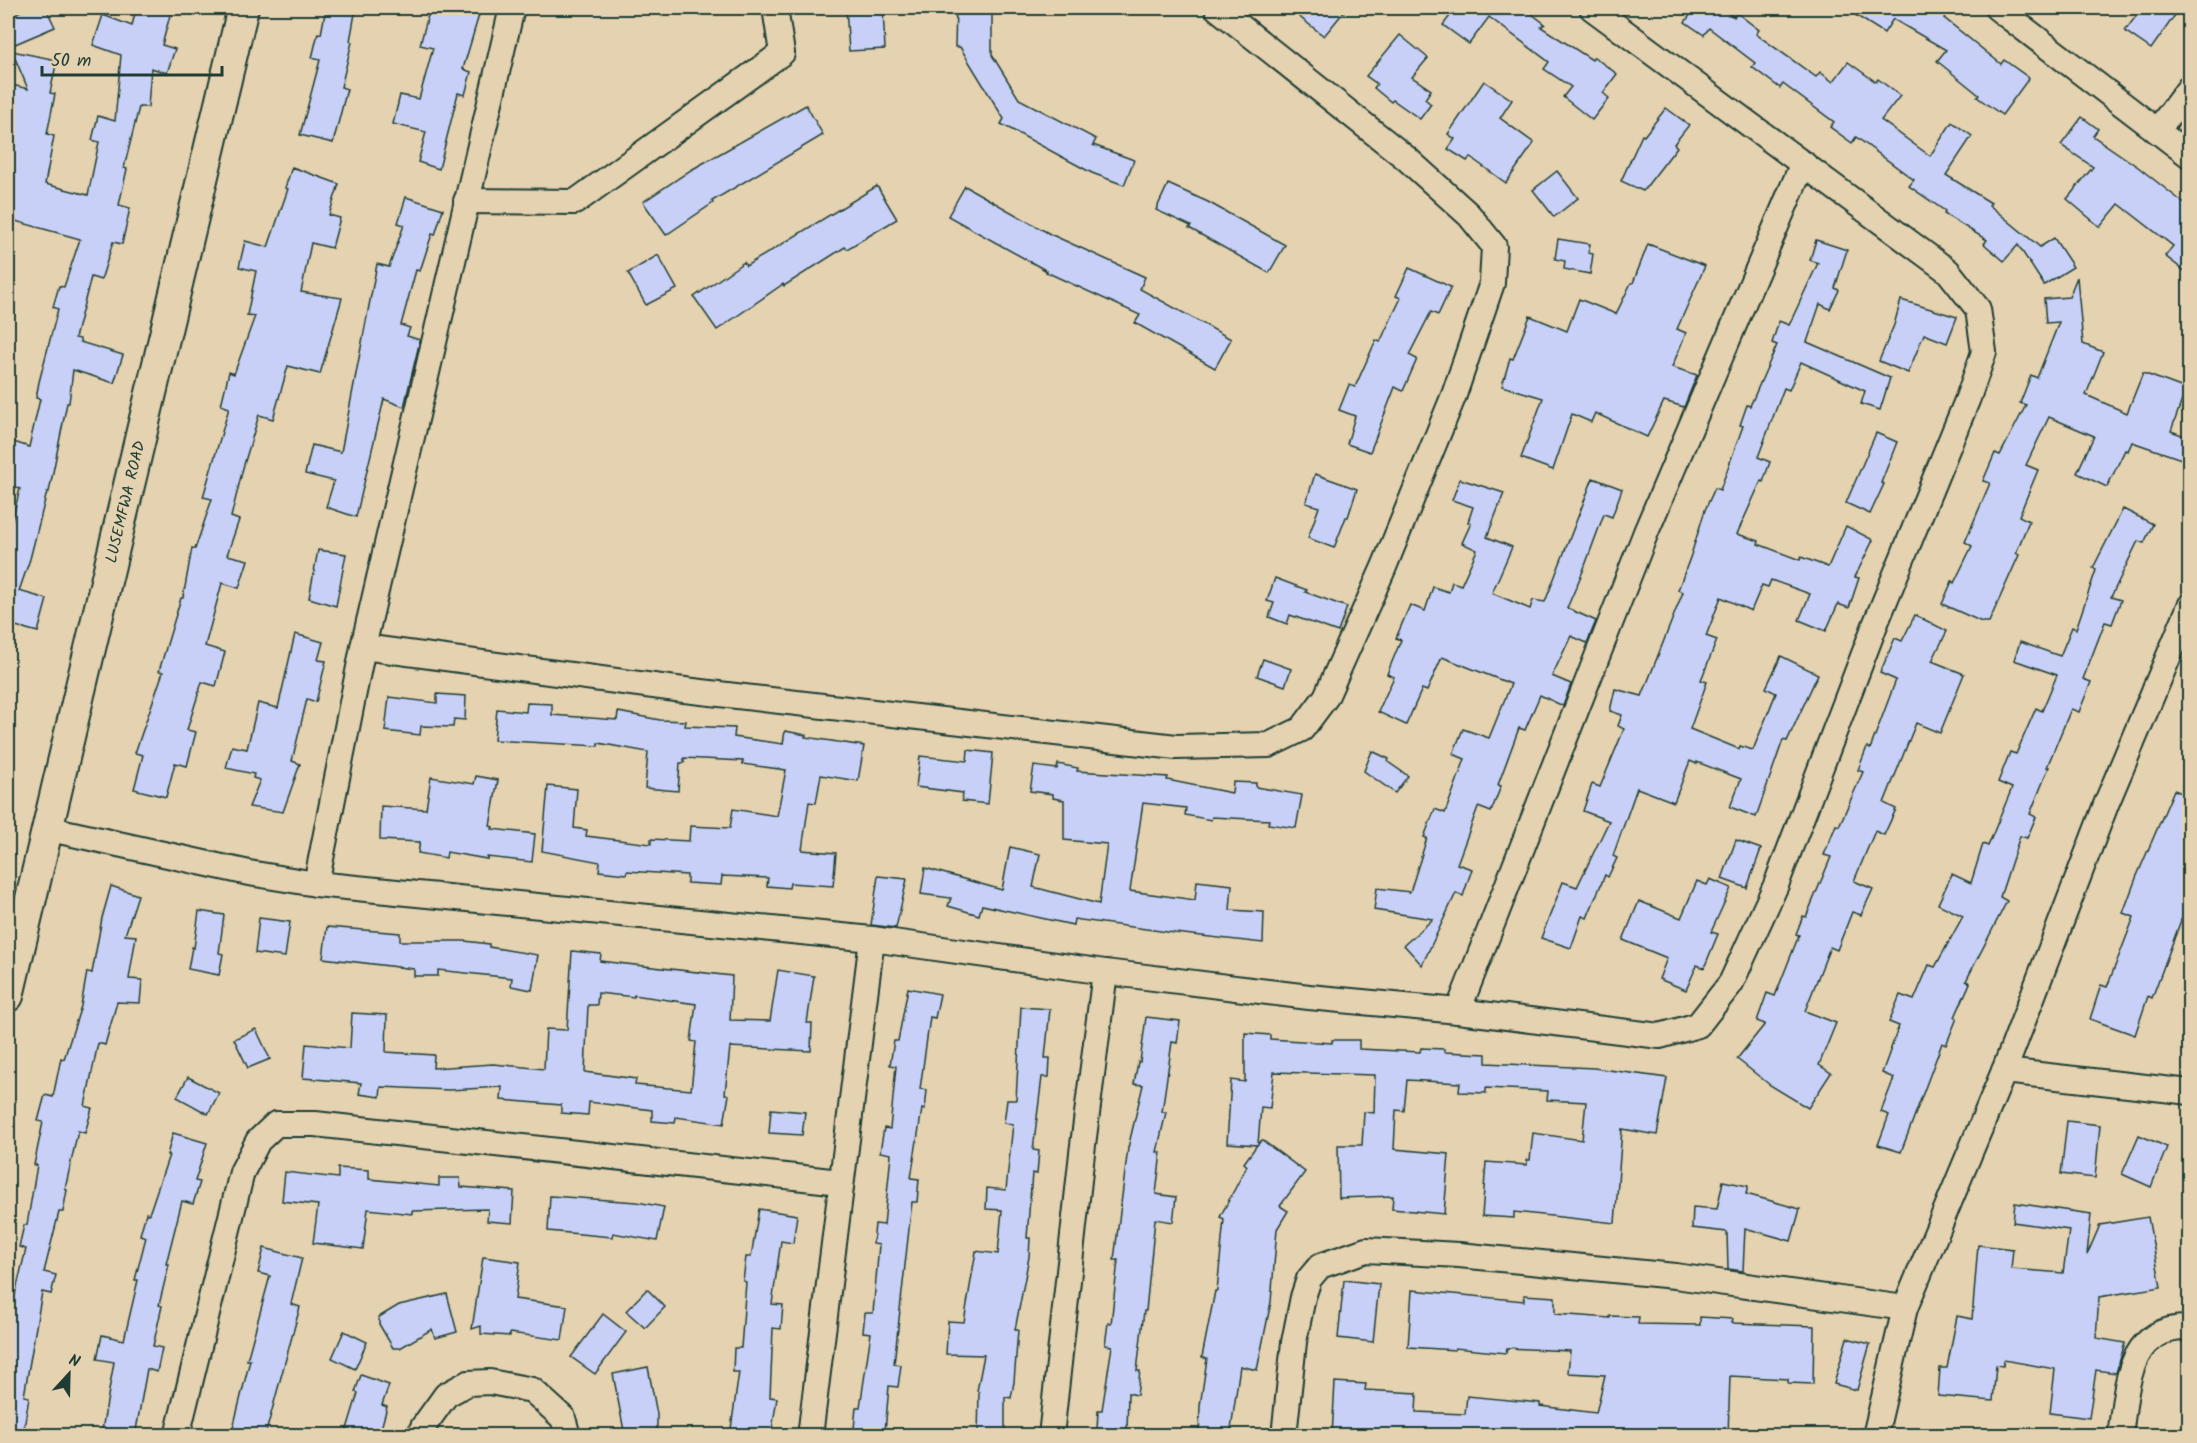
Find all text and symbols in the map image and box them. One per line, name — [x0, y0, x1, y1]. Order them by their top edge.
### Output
scale bar — [42, 39, 222, 77]
text: 50 m — [51, 47, 91, 76]
street label: LUSEMFWA ROAD — [99, 438, 152, 566]
north arrow — [39, 1344, 99, 1404]
text: N — [65, 1348, 83, 1375]

